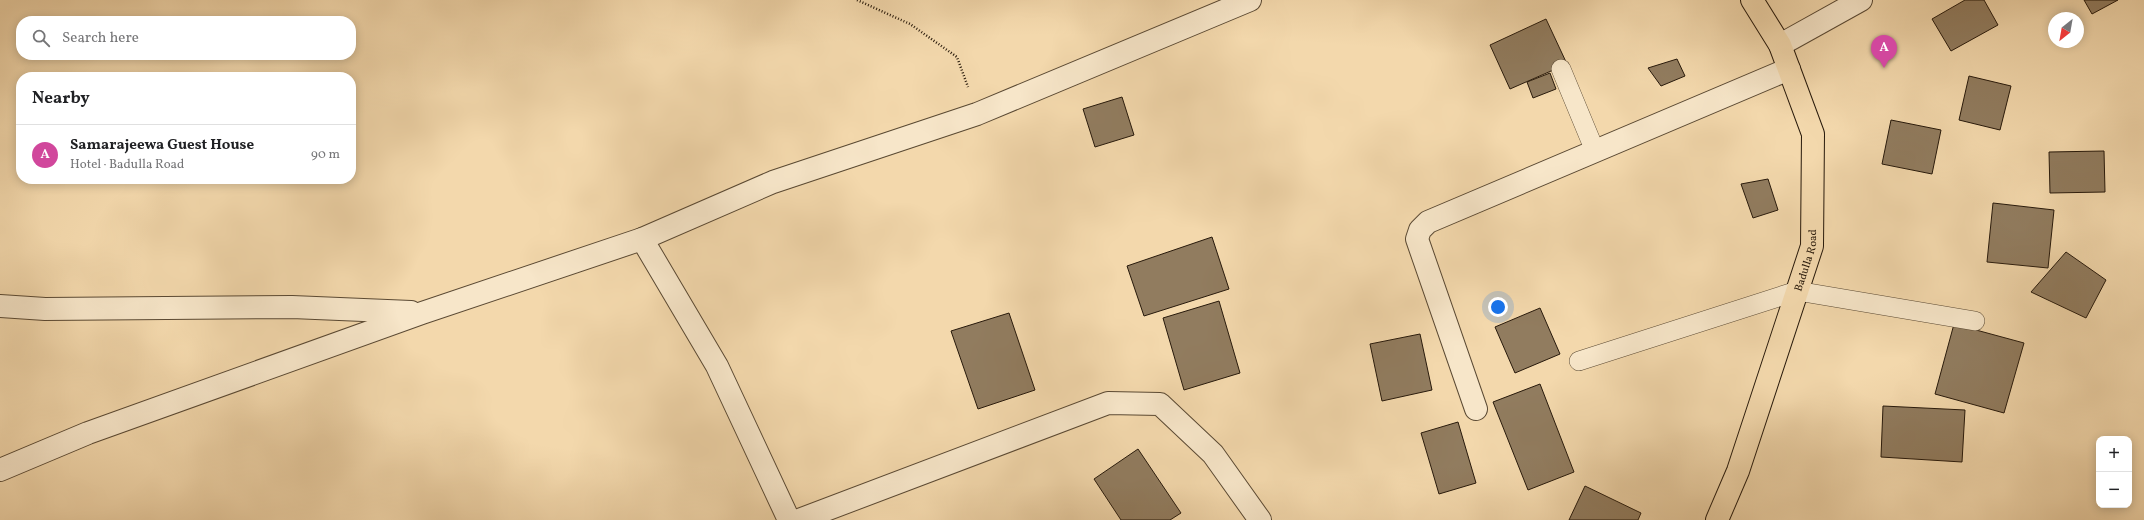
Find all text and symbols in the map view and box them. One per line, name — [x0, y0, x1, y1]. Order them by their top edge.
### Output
north arrow — [2048, 12, 2084, 48]
search box — [16, 16, 356, 60]
icon: search — [30, 27, 52, 49]
text: Search here — [62, 28, 139, 49]
pin: A — [1871, 35, 1897, 68]
text: Nearby — [32, 87, 90, 110]
text: Samarajeewa Guest House — [70, 135, 254, 156]
text: A — [40, 146, 50, 164]
text: 90 m — [311, 146, 340, 164]
text: Hotel · Badulla Road — [70, 156, 184, 174]
street label: Badulla Road — [1792, 229, 1821, 294]
your location — [1488, 297, 1508, 317]
map controls — [2096, 436, 2132, 508]
button: + — [2096, 436, 2132, 472]
button: − — [2096, 472, 2132, 508]

